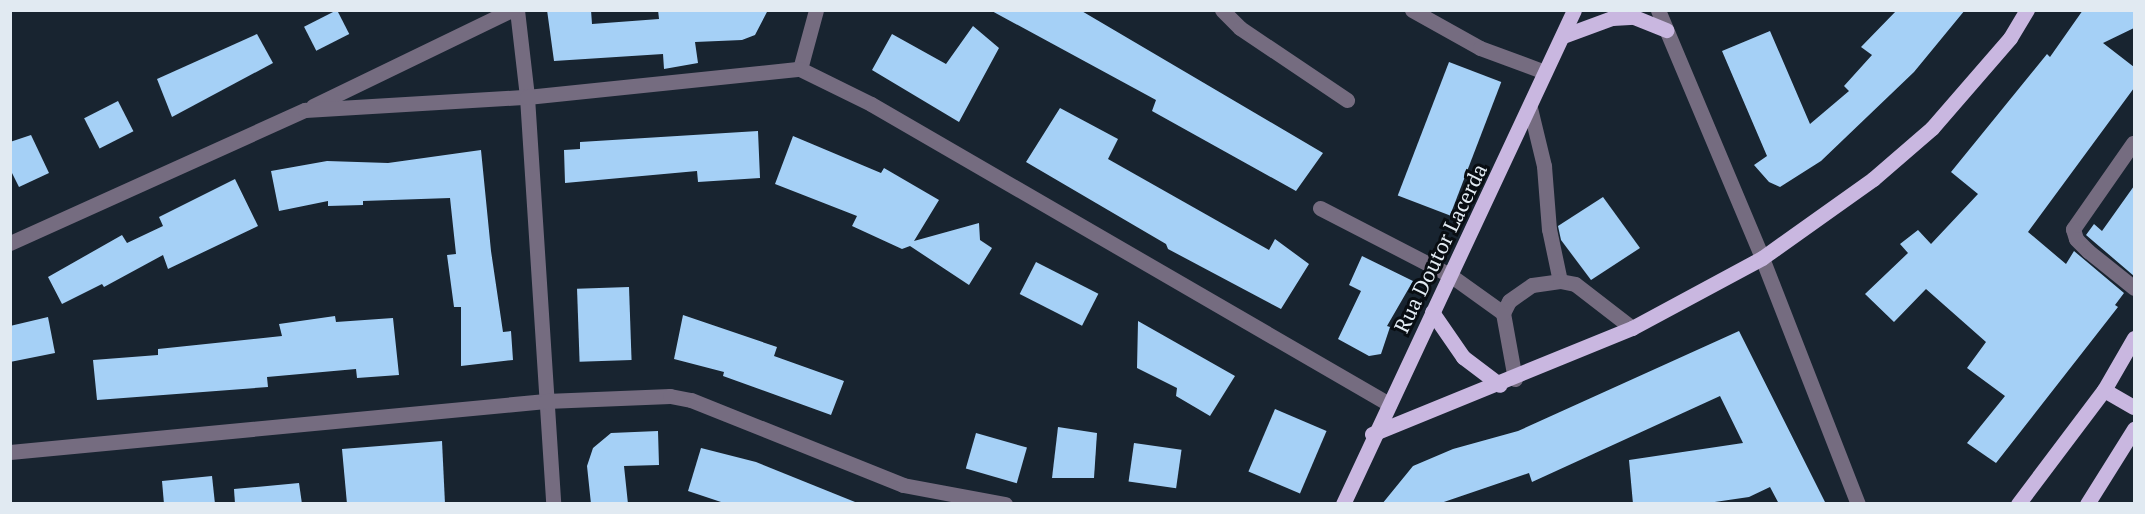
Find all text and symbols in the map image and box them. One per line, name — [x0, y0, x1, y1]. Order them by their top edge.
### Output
street label: Rua Doutor Lacerda — [1388, 159, 1492, 337]

